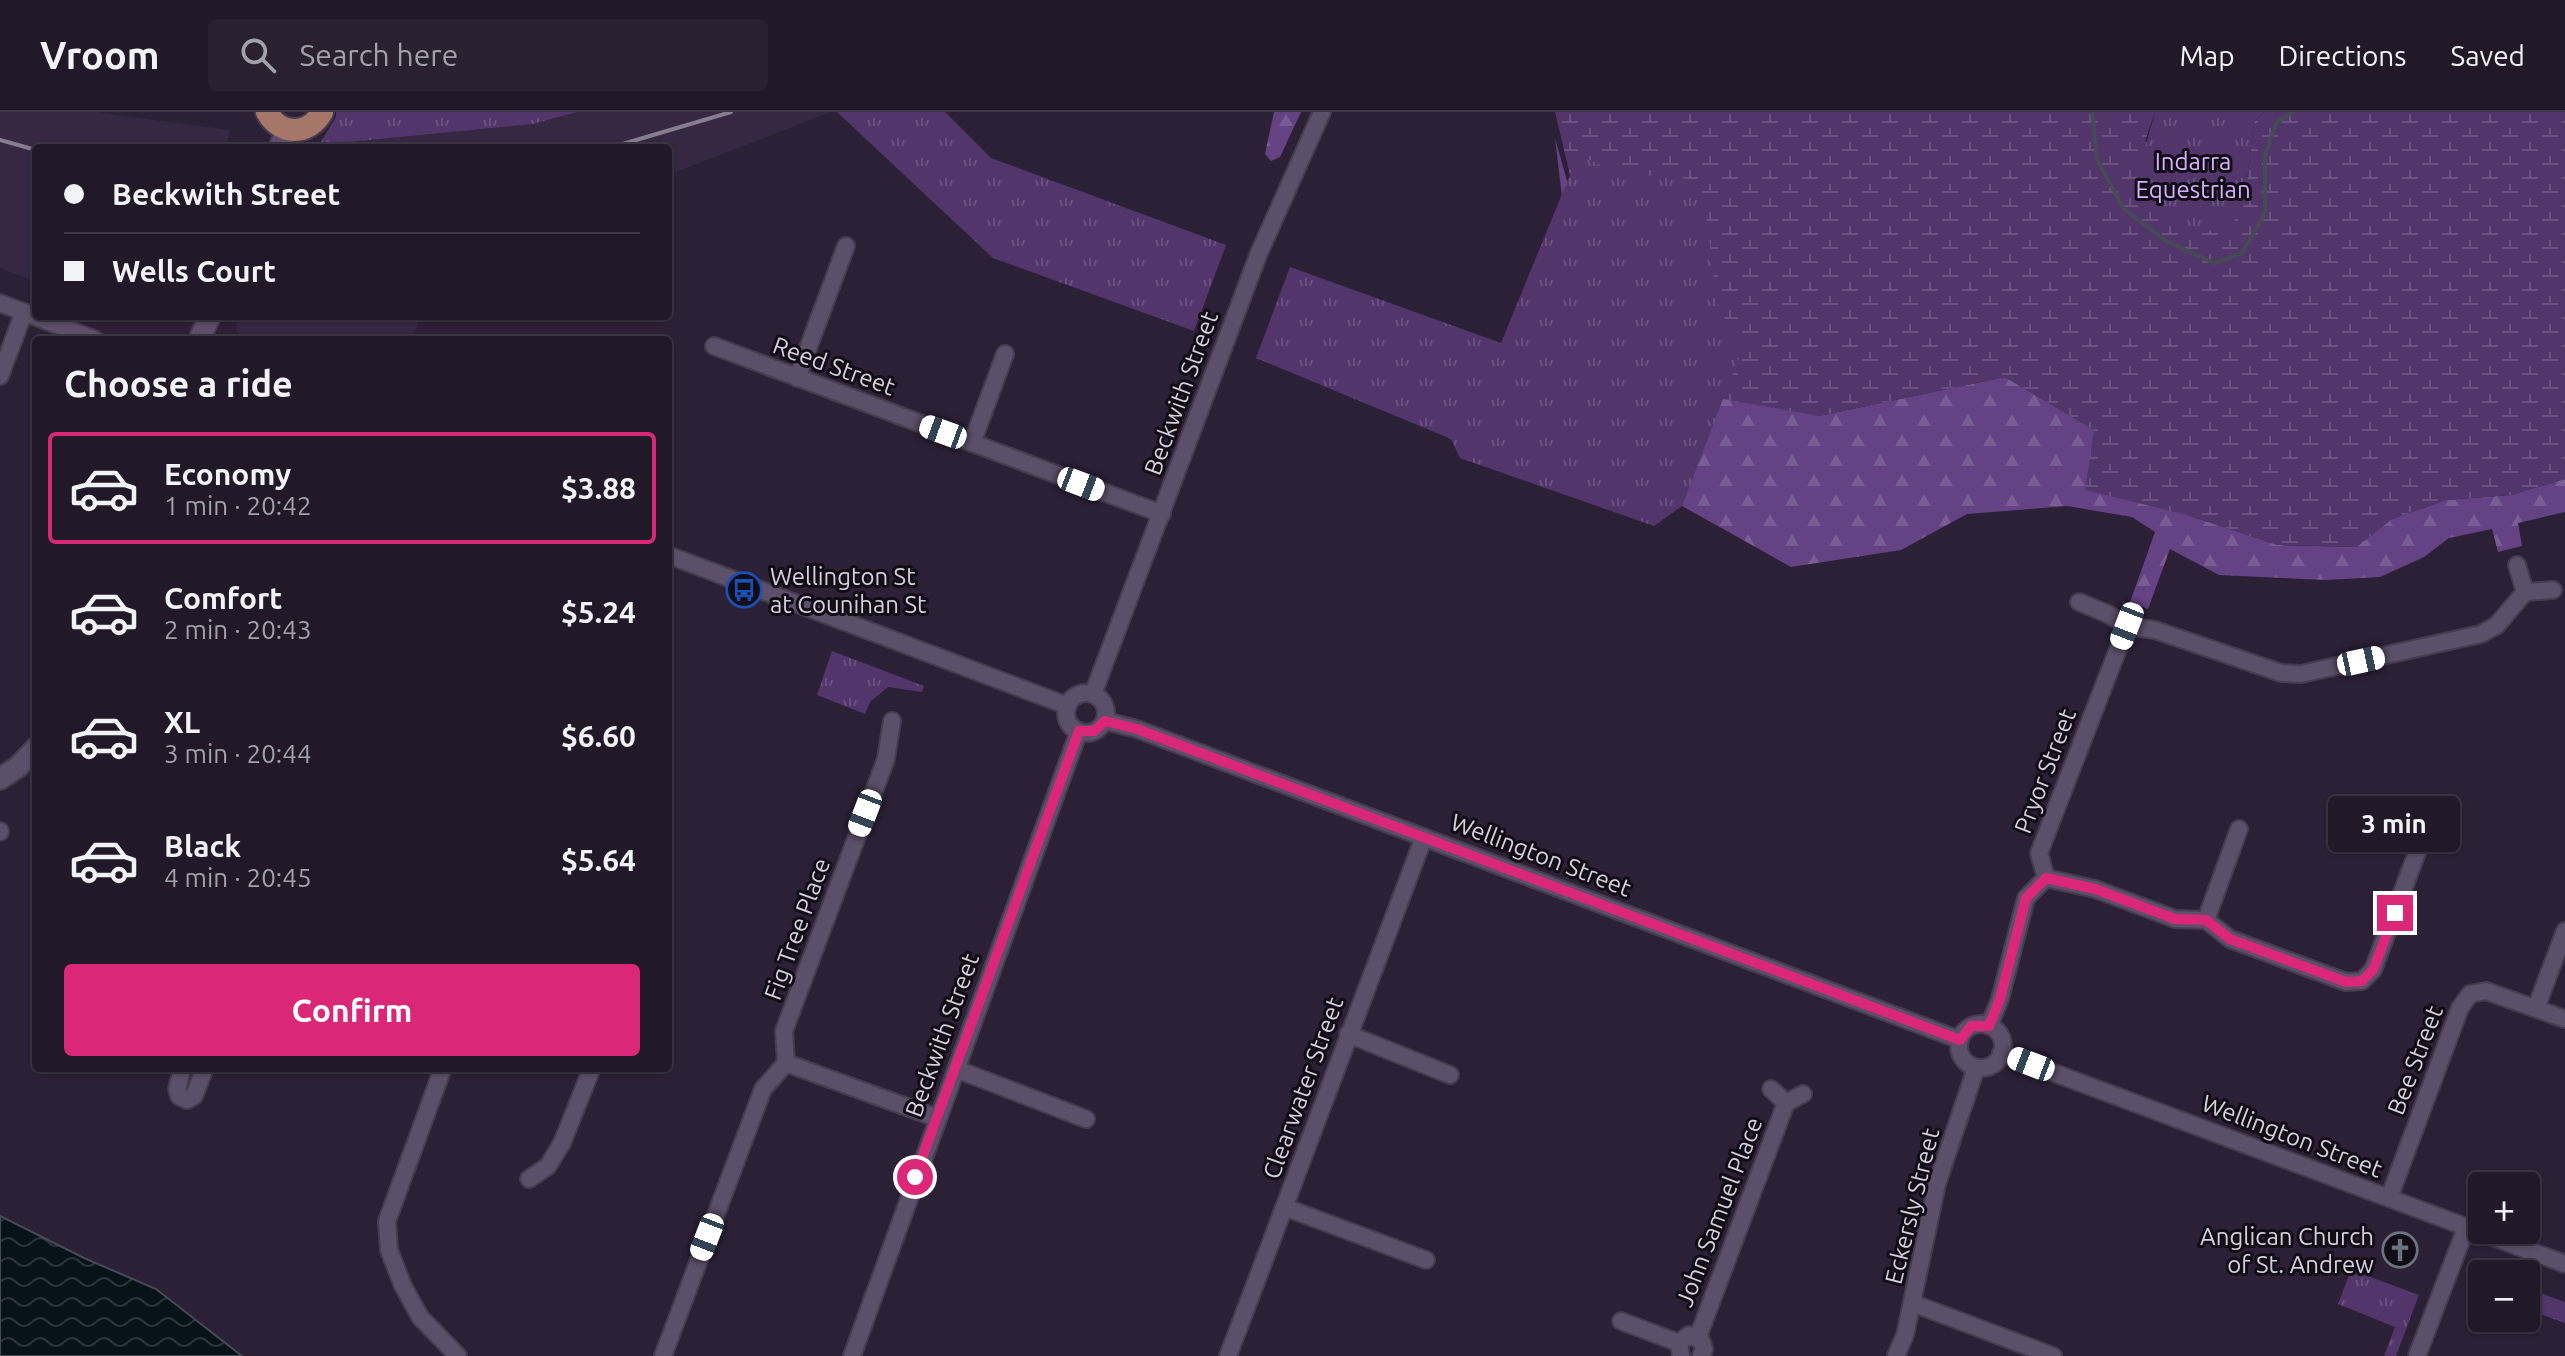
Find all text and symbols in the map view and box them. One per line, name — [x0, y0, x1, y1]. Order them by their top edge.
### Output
search box — [208, 19, 768, 91]
icon: search — [236, 33, 280, 77]
text: Vroom — [40, 34, 160, 76]
text: Search here — [300, 38, 458, 72]
text: Map — [2179, 40, 2235, 71]
text: Directions — [2279, 40, 2406, 71]
text: Saved — [2450, 40, 2525, 71]
park label: Indarra Equestrian — [2135, 148, 2251, 203]
text: Beckwith Street — [112, 177, 340, 211]
text: Wells Court — [112, 254, 276, 288]
street label: Beckwith Street — [1139, 307, 1223, 478]
street label: Reed Street — [769, 331, 899, 401]
text: Choose a ride — [64, 363, 293, 404]
car — [916, 413, 970, 451]
icon: car — [68, 452, 140, 524]
text: Economy — [164, 457, 291, 491]
car — [1054, 464, 1108, 504]
text: $3.88 — [561, 471, 636, 505]
text: 1 min · 20:42 — [164, 491, 312, 520]
place label: Wellington St at Counihan St — [770, 563, 927, 618]
bus stop icon: Wellington St at Counihan St — [725, 571, 763, 609]
icon: car — [68, 576, 140, 648]
text: Comfort — [164, 581, 282, 615]
text: $5.24 — [561, 595, 636, 629]
car — [2107, 599, 2147, 653]
text: 2 min · 20:43 — [164, 615, 312, 644]
car — [2335, 644, 2387, 678]
icon: car — [68, 700, 140, 772]
street label: Pryor Street — [2009, 704, 2081, 837]
text: XL — [164, 705, 200, 739]
text: $6.60 — [561, 719, 636, 753]
text: 3 min · 20:44 — [164, 739, 312, 768]
car — [845, 786, 885, 840]
callout: 3 min — [2329, 797, 2461, 853]
street label: Wellington Street — [1447, 808, 1635, 902]
text: 3 min — [2361, 809, 2427, 838]
icon: car — [68, 824, 140, 896]
text: Black — [164, 829, 241, 863]
text: $5.64 — [561, 843, 636, 877]
street label: Fig Tree Place — [759, 855, 835, 1003]
text: 4 min · 20:45 — [164, 863, 312, 892]
route end — [2377, 895, 2413, 931]
street label: Beckwith Street — [900, 949, 984, 1120]
button: Confirm — [64, 964, 640, 1056]
street label: Clearwater Street — [1258, 993, 1349, 1183]
street label: Bee Street — [2382, 1001, 2448, 1118]
car — [2004, 1044, 2058, 1084]
street label: Wellington Street — [2198, 1089, 2386, 1183]
street label: John Samuel Place — [1670, 1114, 1768, 1310]
street label: Eckersly Street — [1880, 1125, 1945, 1287]
route start — [897, 1159, 933, 1195]
map controls — [2468, 1172, 2540, 1332]
button: + — [2468, 1172, 2540, 1244]
car — [687, 1210, 727, 1264]
place label: Anglican Church of St. Andrew — [2200, 1223, 2374, 1278]
church icon: Anglican Church of St. Andrew — [2381, 1231, 2419, 1269]
button: − — [2468, 1260, 2540, 1332]

